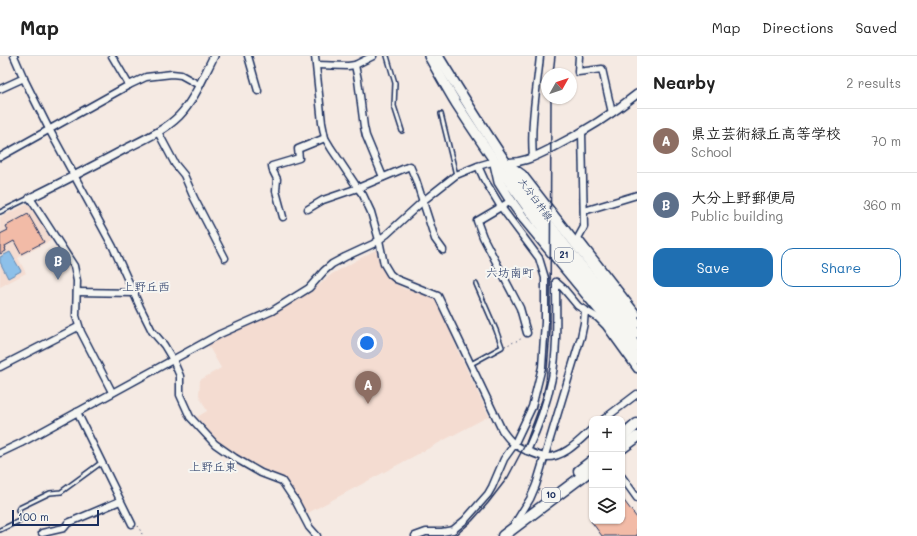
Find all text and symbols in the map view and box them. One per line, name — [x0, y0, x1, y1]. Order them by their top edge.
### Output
text: Map — [20, 15, 59, 40]
text: Map — [712, 18, 740, 37]
text: Directions — [762, 18, 833, 37]
text: Saved — [855, 18, 897, 37]
north arrow — [541, 68, 577, 104]
text: Nearby — [653, 71, 715, 93]
text: 2 results — [846, 74, 901, 91]
text: 県立芸術緑丘高等学校 — [691, 123, 841, 143]
text: A — [661, 132, 671, 149]
text: 70 m — [871, 132, 901, 149]
text: School — [691, 143, 732, 160]
street label: 大分臼杵線 — [516, 175, 556, 223]
text: 大分上野郵便局 — [691, 187, 796, 207]
text: B — [662, 196, 670, 213]
text: 360 m — [863, 196, 901, 213]
text: Public building — [691, 207, 783, 224]
pin: B — [45, 247, 71, 280]
road number: 21 — [555, 248, 573, 262]
button: Save — [653, 248, 773, 287]
button: Share — [781, 248, 901, 287]
district label: 六坊南町 — [486, 264, 534, 280]
district label: 上野丘西 — [122, 278, 170, 294]
your location — [357, 333, 377, 353]
pin: A — [355, 371, 381, 404]
map controls — [589, 416, 625, 524]
button: + — [589, 416, 625, 452]
button: − — [589, 452, 625, 488]
district label: 上野丘東 — [189, 458, 237, 474]
road number: 10 — [542, 488, 560, 502]
button: layers — [589, 488, 625, 524]
scale bar — [12, 508, 99, 527]
text: 100 m — [18, 509, 49, 524]

